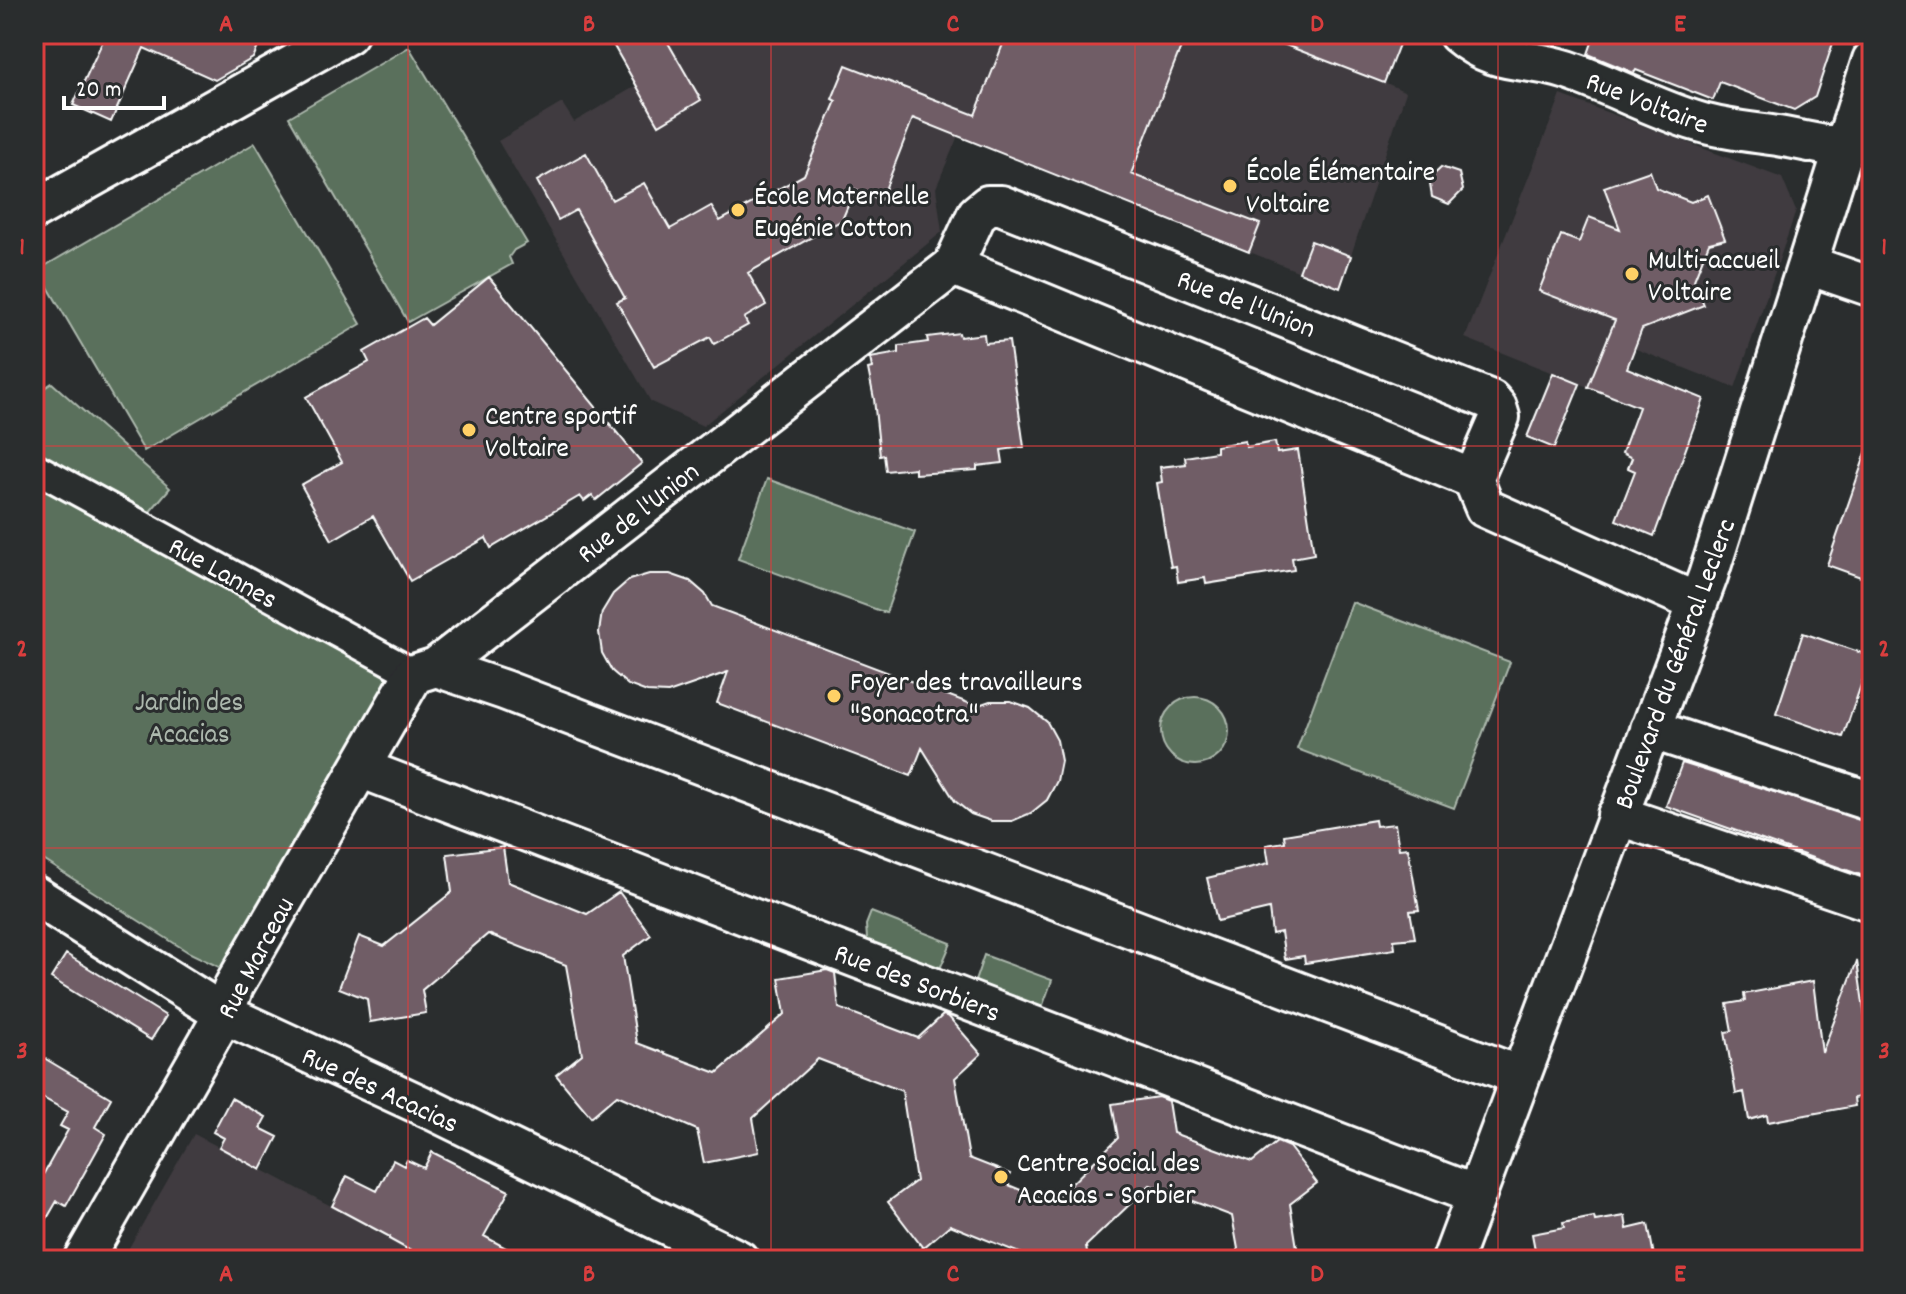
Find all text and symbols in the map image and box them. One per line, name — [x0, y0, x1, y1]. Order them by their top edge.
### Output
text: A — [219, 7, 233, 44]
text: B — [583, 7, 595, 44]
text: C — [947, 7, 960, 44]
text: D — [1310, 7, 1324, 44]
text: E — [1674, 7, 1686, 44]
scale bar — [64, 60, 164, 110]
street label: Rue Voltaire — [1579, 64, 1713, 147]
text: 20 m — [76, 74, 122, 108]
place label: École Élémentaire Voltaire — [1246, 155, 1435, 227]
marker: École Élémentaire Voltaire — [1221, 177, 1239, 195]
place label: École Maternelle Eugénie Cotton — [754, 179, 929, 251]
marker: École Maternelle Eugénie Cotton — [729, 201, 747, 219]
text: 1 — [19, 230, 25, 267]
text: 1 — [1881, 230, 1887, 267]
place label: Multi-accueil Voltaire — [1648, 243, 1780, 315]
street label: Rue de l'Union — [1170, 262, 1320, 351]
marker: Multi-accueil Voltaire — [1623, 265, 1641, 283]
place label: Centre sportif Voltaire — [485, 399, 638, 471]
marker: Centre sportif Voltaire — [460, 421, 478, 439]
street label: Rue de l'Union — [570, 454, 710, 575]
street label: Boulevard du Général Leclerc — [1606, 514, 1749, 816]
street label: Rue Lannes — [160, 529, 283, 622]
text: 2 — [16, 632, 28, 669]
text: 2 — [1878, 632, 1890, 669]
place label: Foyer des travailleurs "Sonacotra" — [850, 665, 1083, 737]
park label: Jardin des Acacias — [135, 685, 243, 757]
marker: Foyer des travailleurs "Sonacotra" — [825, 687, 843, 705]
street label: Rue Marceau — [210, 891, 307, 1028]
street label: Rue des Sorbiers — [827, 936, 1005, 1036]
text: 3 — [16, 1034, 28, 1071]
text: 3 — [1878, 1034, 1890, 1071]
street label: Rue des Acacias — [294, 1039, 464, 1146]
place label: Centre Social des Acacias - Sorbier — [1017, 1146, 1200, 1218]
marker: Centre Social des Acacias - Sorbier — [992, 1168, 1010, 1186]
text: A — [219, 1257, 233, 1294]
text: B — [583, 1257, 595, 1294]
text: C — [947, 1257, 960, 1294]
text: D — [1310, 1257, 1324, 1294]
text: E — [1674, 1257, 1686, 1294]

